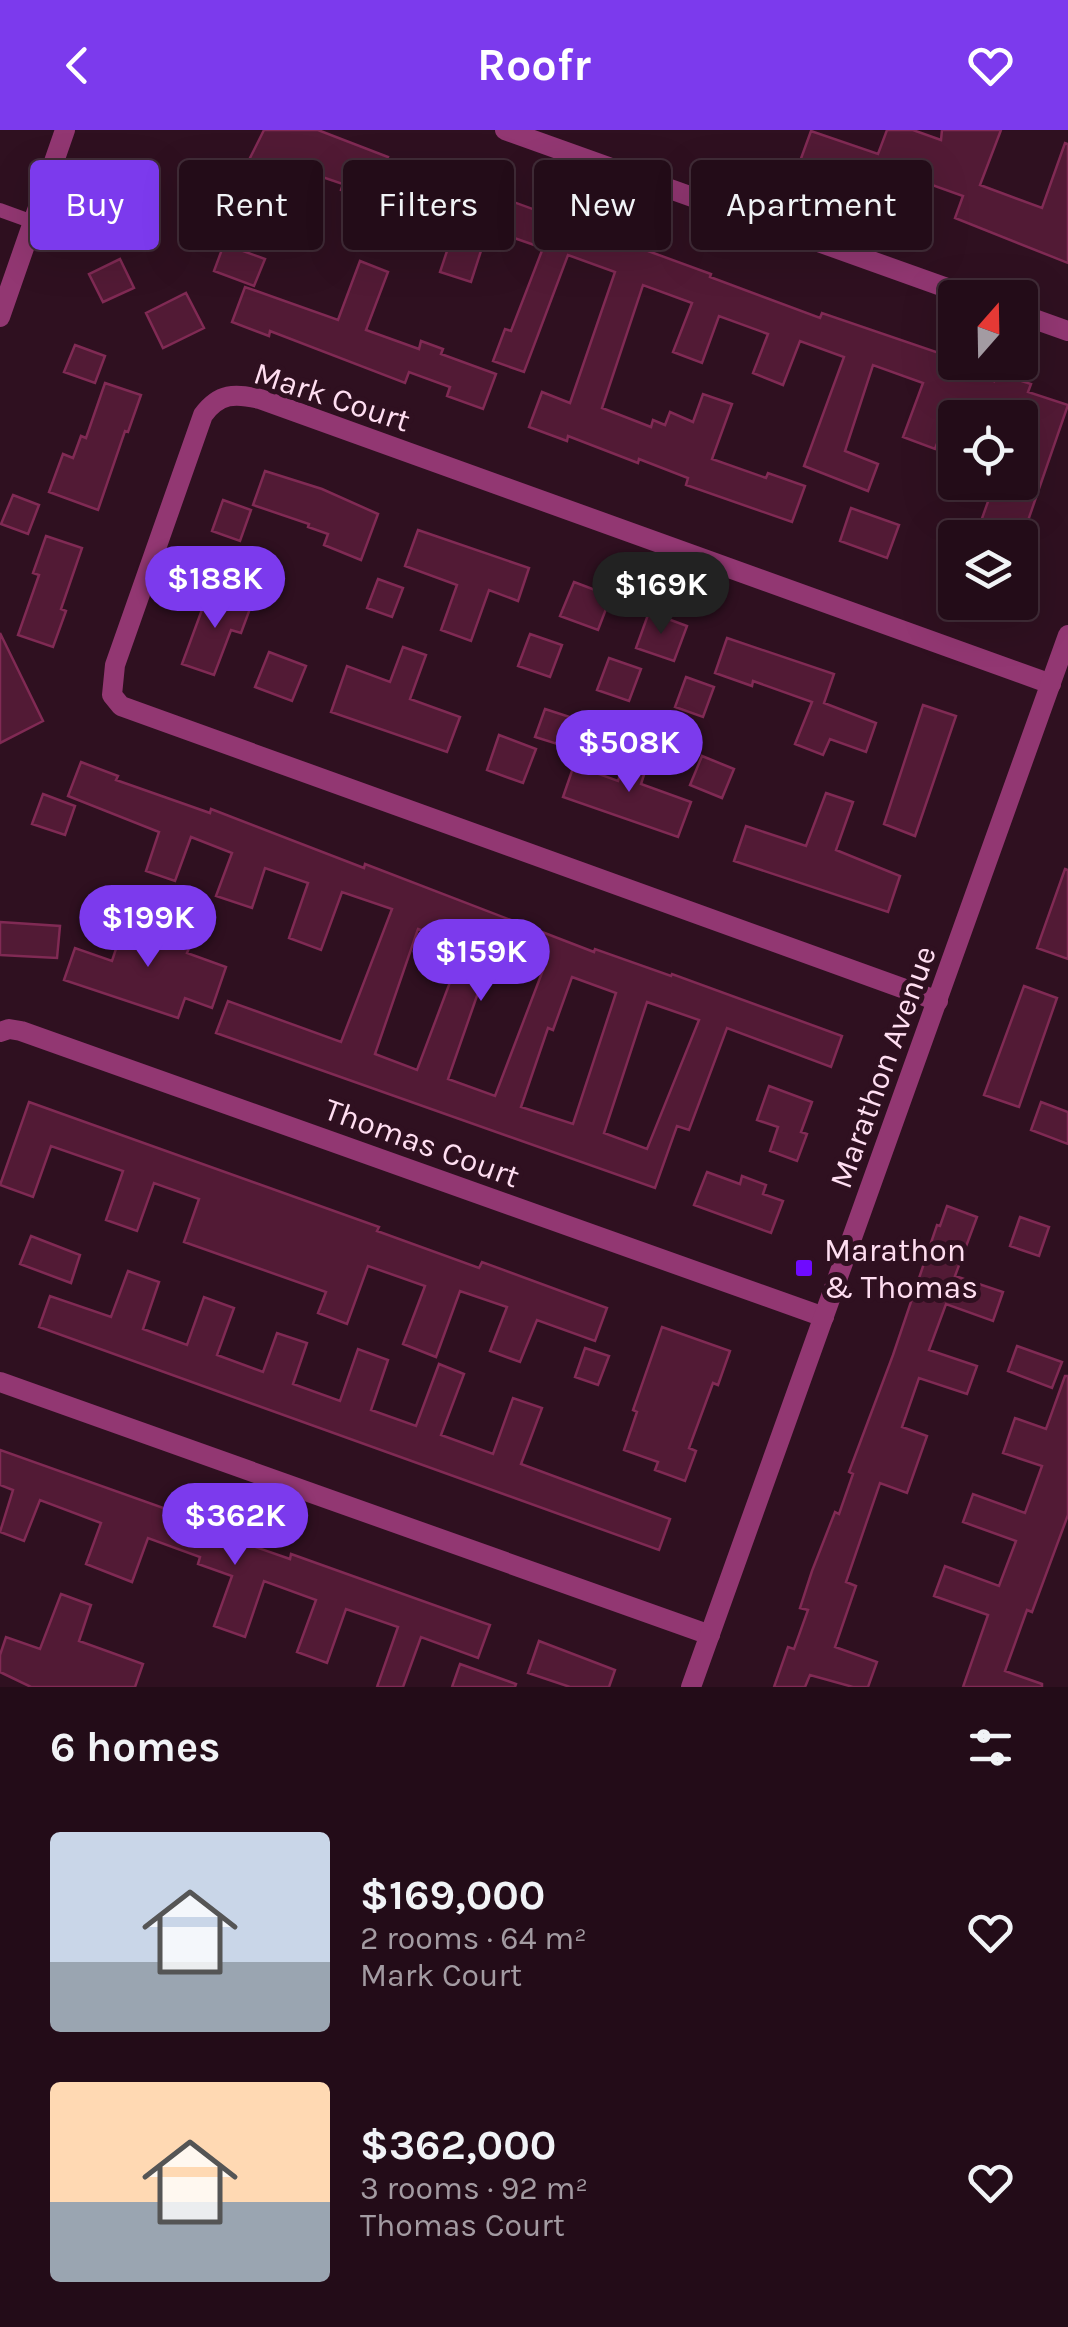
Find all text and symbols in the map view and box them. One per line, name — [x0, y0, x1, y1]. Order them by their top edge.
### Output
icon: back — [50, 38, 105, 93]
icon: heart — [963, 38, 1018, 93]
text: Roofr — [477, 39, 591, 91]
chip: Buy — [30, 160, 159, 250]
chip: Rent — [179, 160, 323, 250]
chip: Filters — [343, 160, 514, 250]
chip: New — [534, 160, 671, 250]
chip: Apartment — [691, 160, 932, 250]
north arrow — [938, 280, 1038, 380]
map controls — [938, 280, 1038, 620]
street label: Mark Court — [249, 354, 415, 440]
button: locate — [938, 400, 1038, 500]
button: layers — [938, 520, 1038, 620]
pin: $188K — [145, 546, 285, 631]
pin: $169K — [591, 552, 731, 637]
text: $188K — [167, 560, 263, 597]
text: $169K — [614, 566, 708, 603]
pin: $508K — [559, 710, 699, 795]
text: $508K — [578, 724, 680, 761]
pin: $199K — [78, 885, 218, 970]
text: $199K — [101, 899, 195, 936]
pin: $159K — [411, 919, 551, 1004]
text: $159K — [435, 933, 527, 970]
street label: Marathon Avenue — [822, 941, 944, 1193]
street label: Thomas Court — [319, 1091, 525, 1195]
place label: Marathon & Thomas — [824, 1232, 978, 1306]
marker: Marathon & Thomas — [793, 1257, 815, 1279]
pin: $362K — [165, 1483, 305, 1568]
text: $362K — [184, 1497, 286, 1534]
icon: filters — [963, 1720, 1018, 1775]
text: 6 homes — [50, 1722, 220, 1772]
text: $169,000 — [360, 1870, 545, 1920]
icon: home — [130, 1872, 250, 1992]
icon: heart — [963, 1905, 1018, 1960]
text: 2 rooms · 64 m² — [360, 1920, 587, 1957]
text: Mark Court — [360, 1957, 522, 1994]
text: $362,000 — [360, 2120, 556, 2170]
icon: home — [130, 2122, 250, 2242]
icon: heart — [963, 2155, 1018, 2210]
text: 3 rooms · 92 m² — [360, 2170, 588, 2207]
text: Thomas Court — [360, 2207, 565, 2244]

